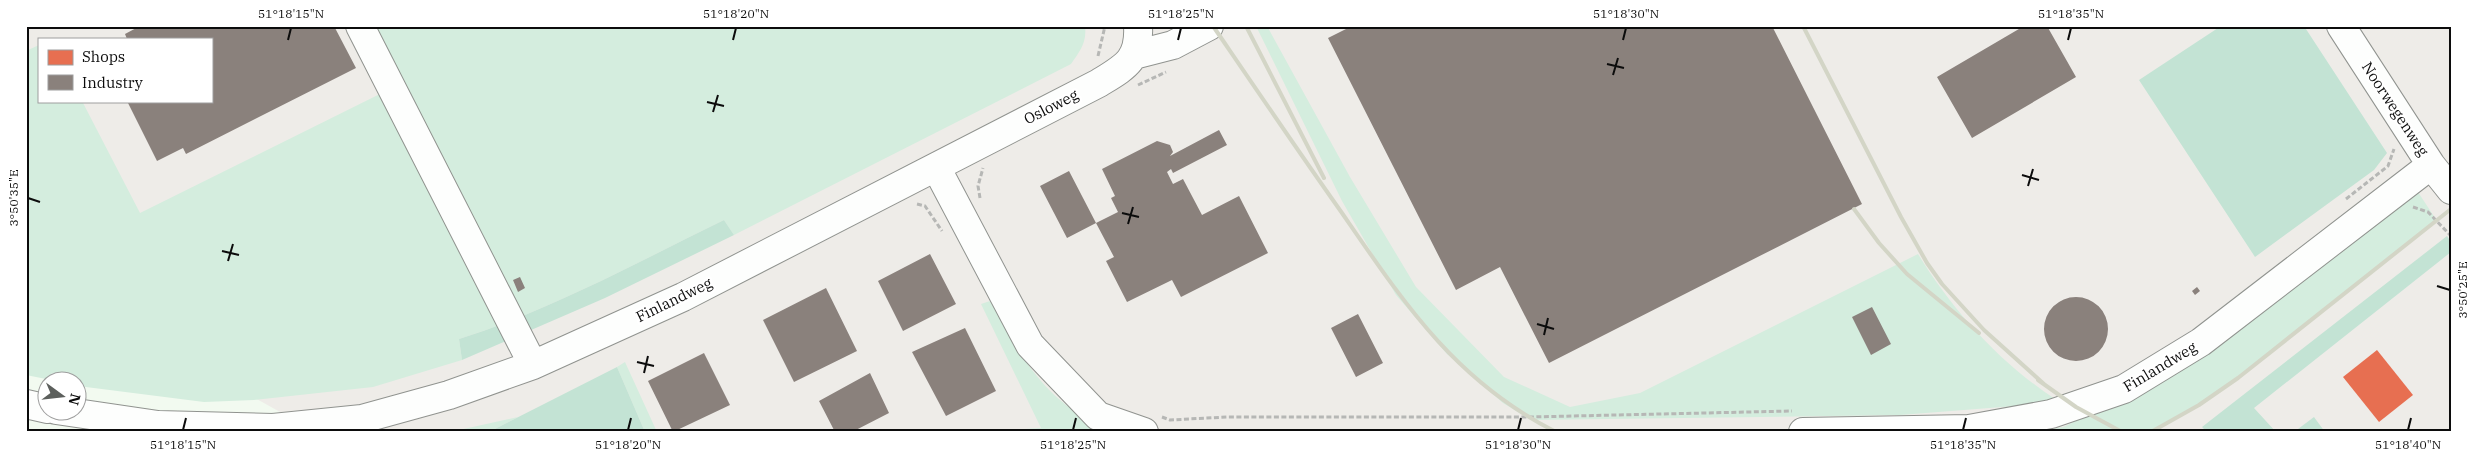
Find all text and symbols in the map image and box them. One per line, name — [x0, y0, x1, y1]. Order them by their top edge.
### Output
text: 51°18'15"N — [258, 6, 324, 21]
text: 51°18'20"N — [703, 6, 769, 21]
text: 51°18'25"N — [1148, 6, 1214, 21]
text: 51°18'30"N — [1593, 6, 1659, 21]
text: 51°18'35"N — [2038, 6, 2104, 21]
legend — [38, 38, 212, 102]
text: Shops — [82, 47, 125, 66]
street label: Noorwegenweg — [2358, 58, 2433, 159]
text: Industry — [82, 73, 143, 92]
street label: Osloweg — [1020, 85, 1081, 128]
text: 3°50'35"E — [6, 169, 21, 227]
text: 3°50'25"E — [2455, 261, 2470, 319]
street label: Finlandweg — [633, 273, 715, 326]
street label: Finlandweg — [2119, 337, 2200, 396]
north arrow — [38, 370, 88, 420]
text: N — [64, 392, 85, 407]
text: 51°18'15"N — [150, 437, 216, 452]
text: 51°18'20"N — [595, 437, 661, 452]
text: 51°18'25"N — [1040, 437, 1106, 452]
text: 51°18'30"N — [1485, 437, 1551, 452]
text: 51°18'35"N — [1930, 437, 1996, 452]
text: 51°18'40"N — [2375, 437, 2441, 452]

